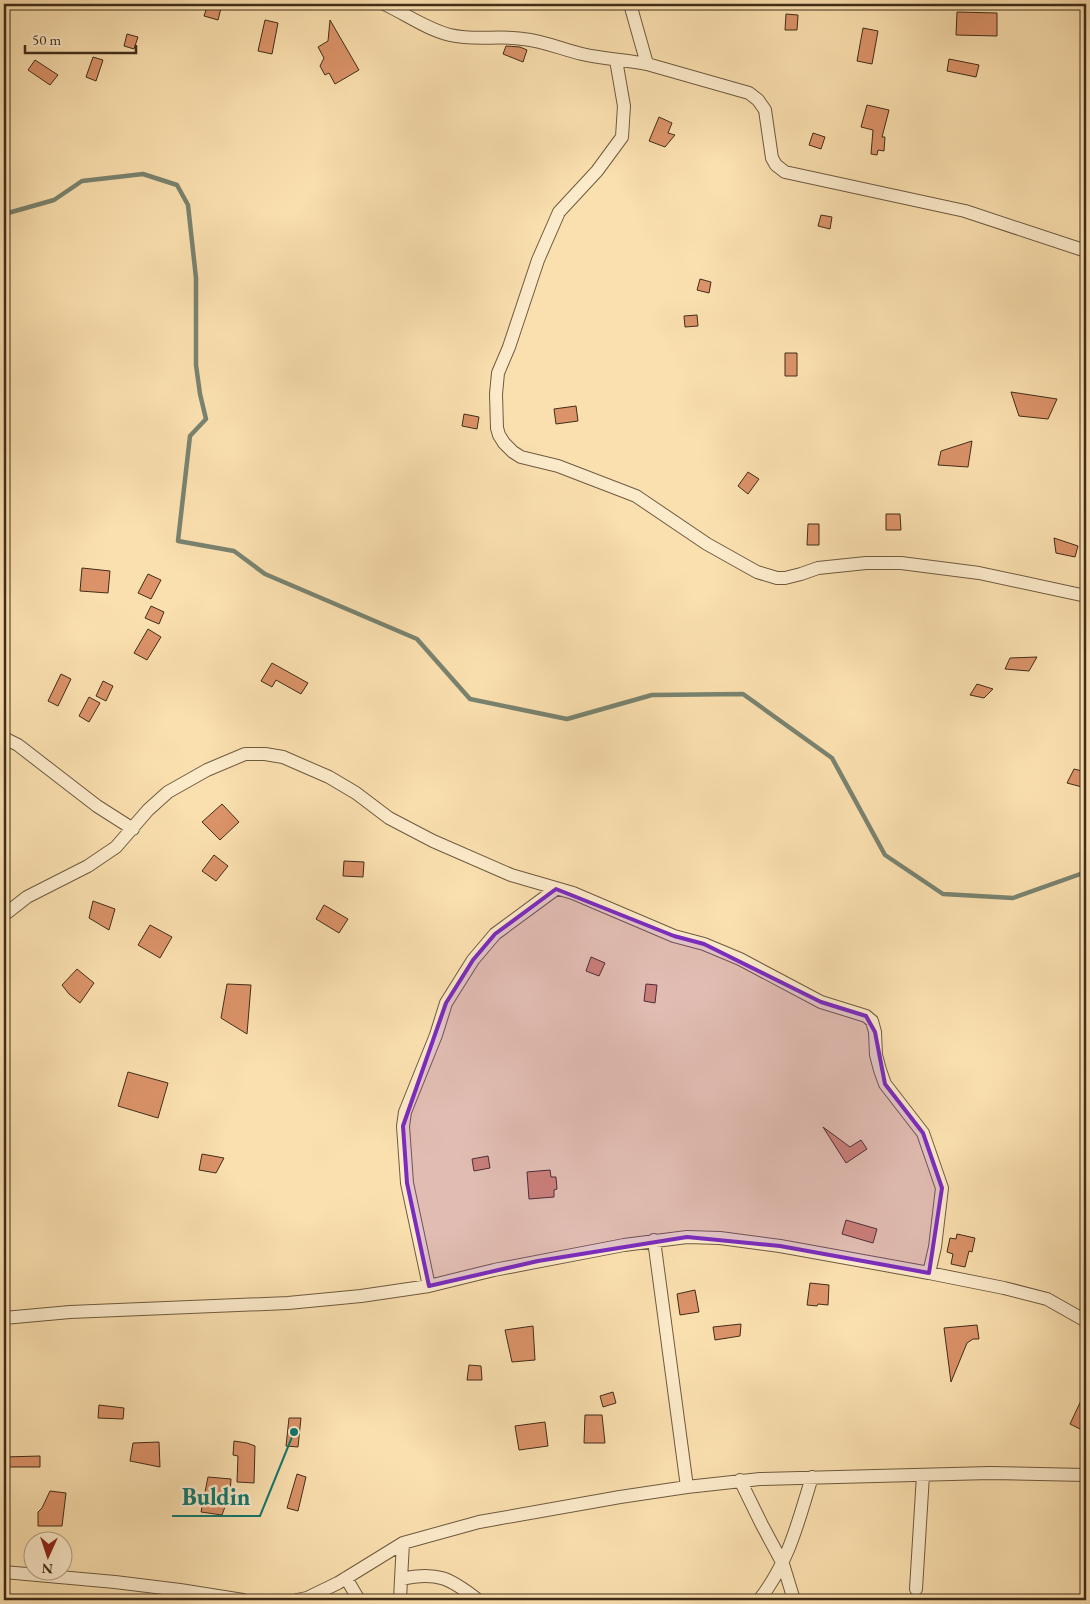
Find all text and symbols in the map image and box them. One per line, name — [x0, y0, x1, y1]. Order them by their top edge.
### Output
scale bar — [25, 22, 136, 54]
text: 50 m — [32, 30, 61, 49]
callout: Buldin — [172, 1477, 260, 1516]
text: Buldin — [182, 1481, 251, 1512]
north arrow — [22, 1532, 72, 1582]
text: N — [41, 1560, 53, 1578]

